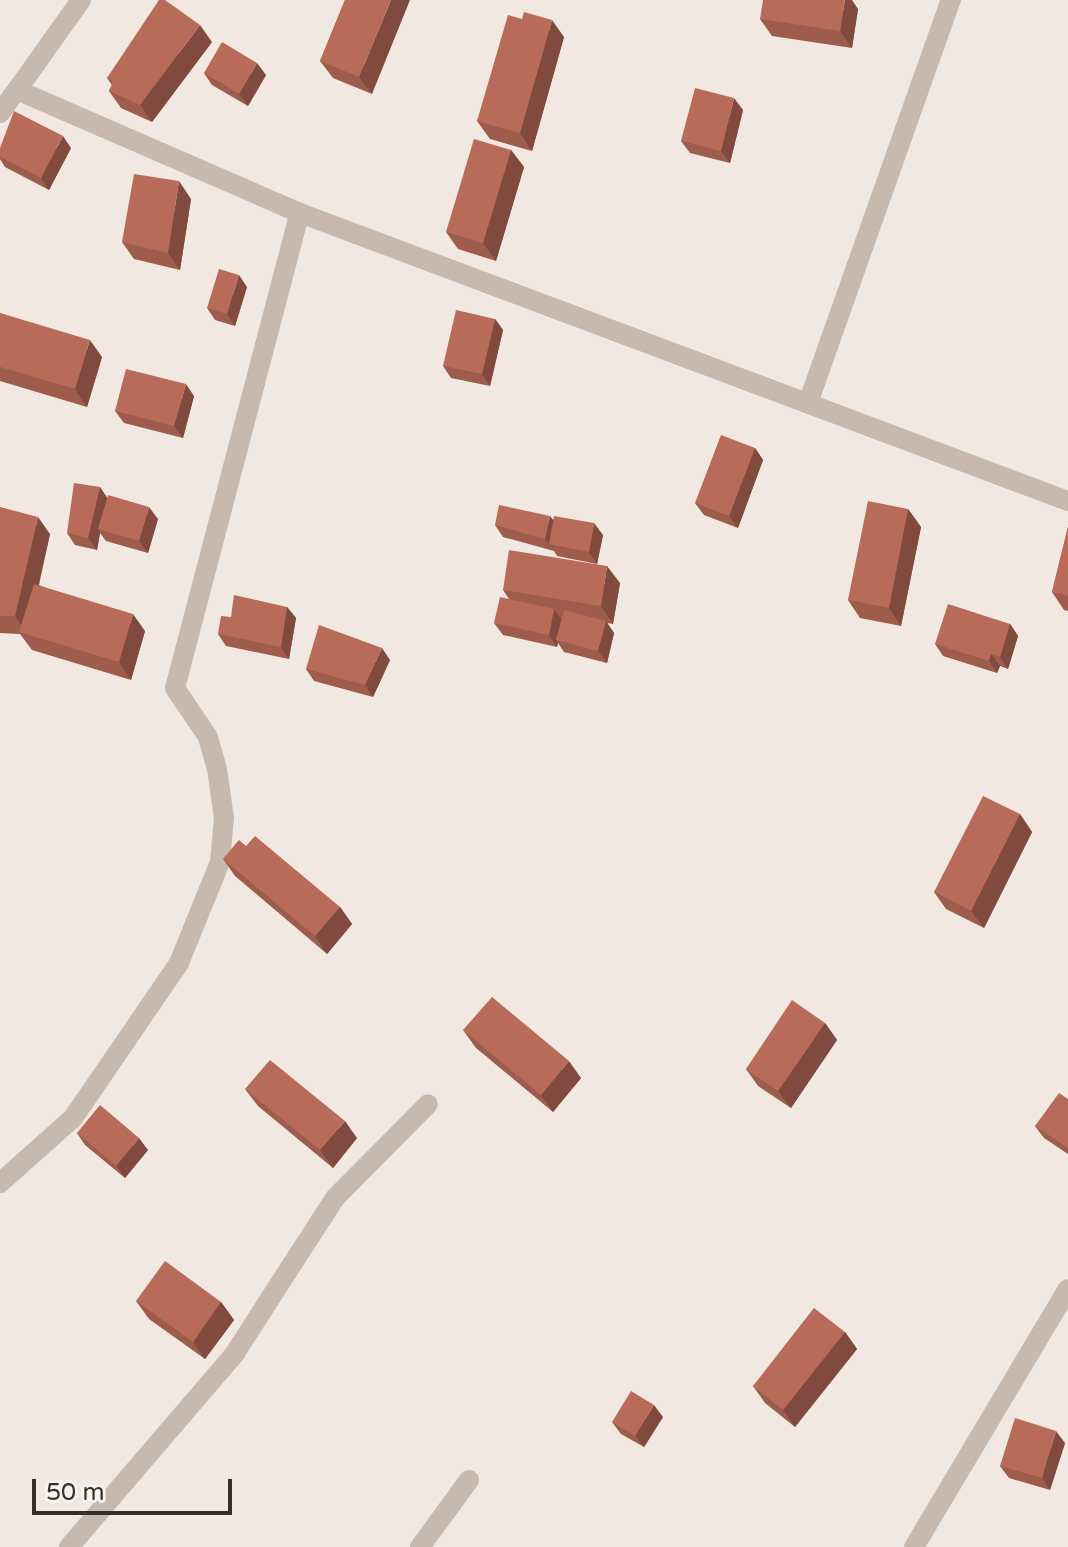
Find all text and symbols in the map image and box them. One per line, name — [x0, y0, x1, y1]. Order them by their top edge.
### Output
scale bar — [36, 1463, 236, 1513]
text: 50 m — [46, 1478, 104, 1507]

